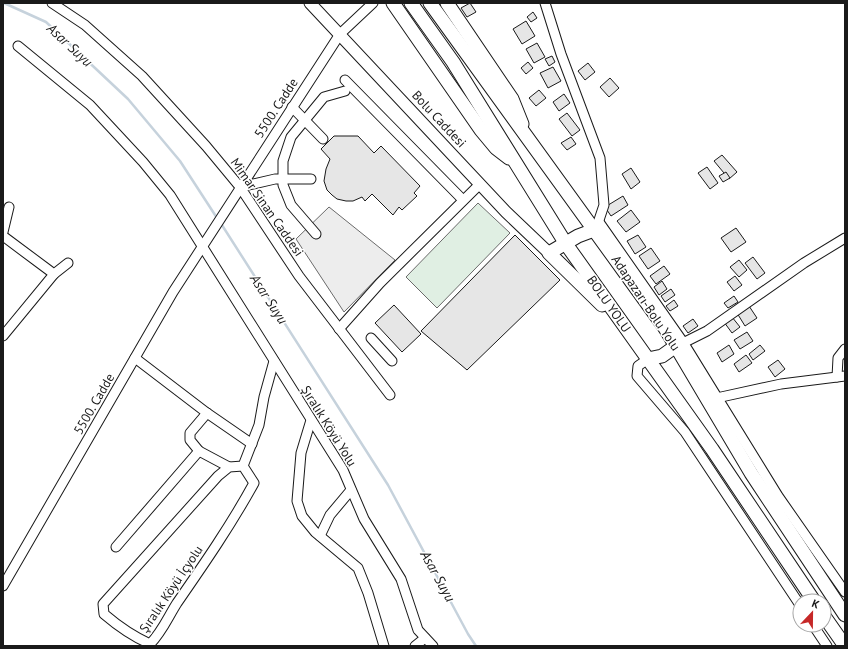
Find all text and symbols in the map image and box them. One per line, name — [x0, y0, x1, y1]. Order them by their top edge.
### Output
water label: Asar Suyu — [43, 19, 97, 71]
street label: 5500. Cadde — [250, 75, 302, 141]
street label: Bolu Caddesi — [408, 87, 470, 151]
street label: Mimar Sinan Caddesi — [227, 154, 307, 260]
street label: Adapazarı-Bolu Yolu — [608, 252, 684, 354]
water label: Asar Suyu — [246, 270, 292, 327]
street label: BOLU YOLU — [583, 272, 635, 336]
street label: 5500. Cadde — [70, 370, 118, 438]
street label: Şıralık Köyü Yolu — [297, 382, 361, 470]
street label: Şıralık Köyü İçyolu — [136, 542, 206, 636]
water label: Asar Suyu — [416, 546, 459, 605]
north arrow — [792, 593, 832, 633]
text: K — [810, 596, 822, 612]

